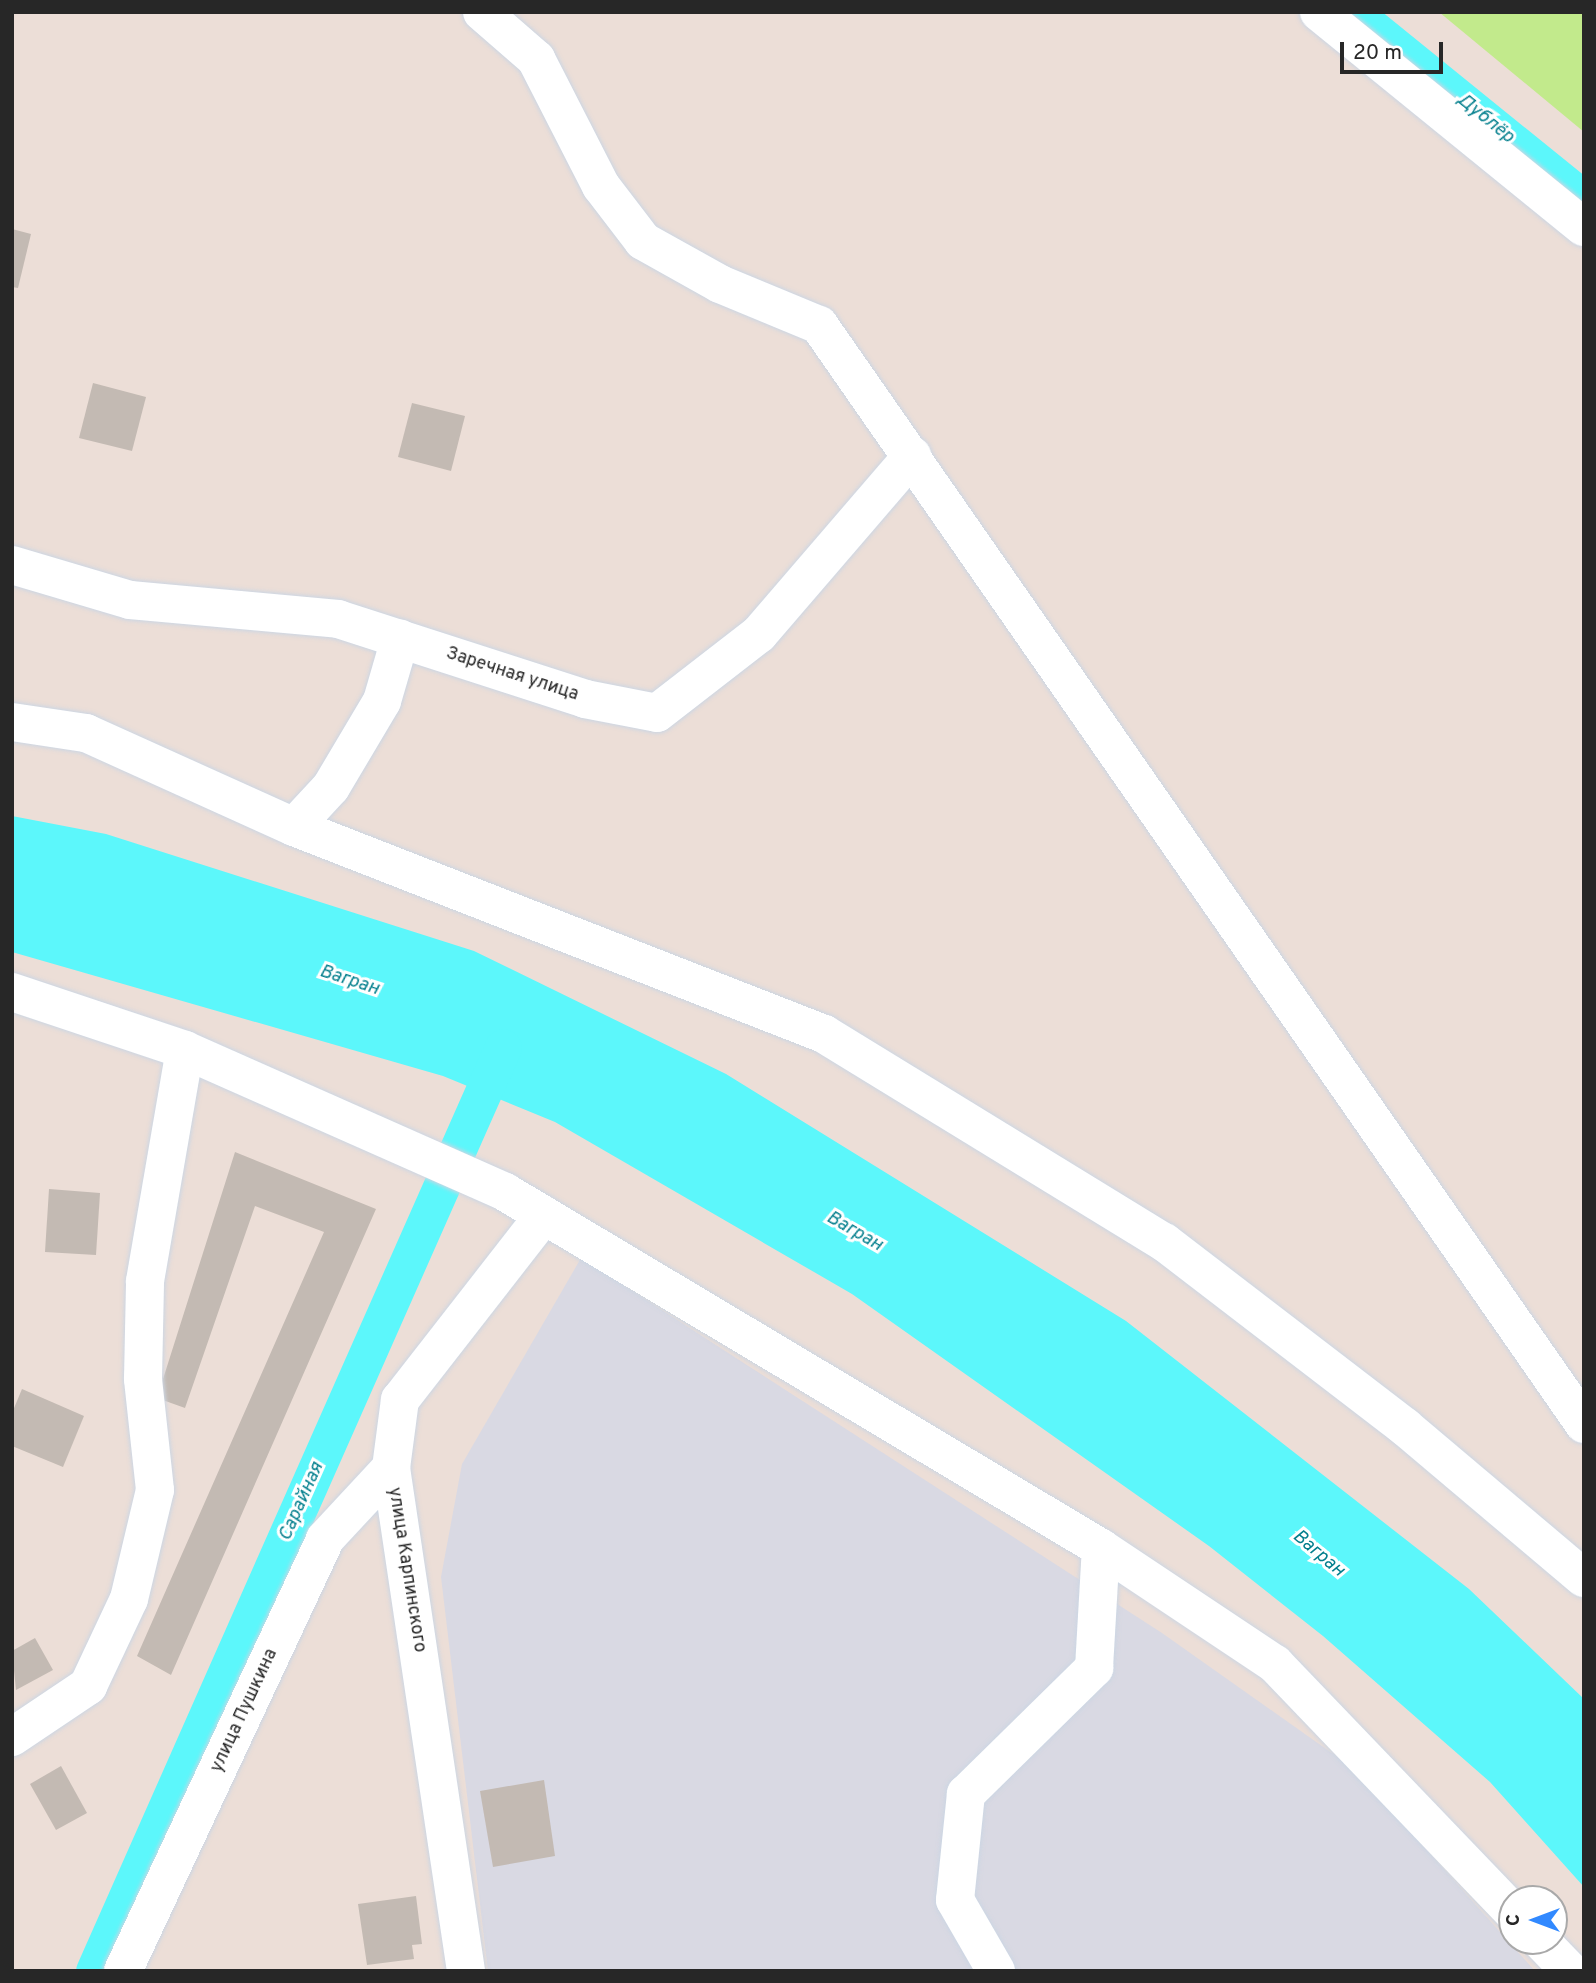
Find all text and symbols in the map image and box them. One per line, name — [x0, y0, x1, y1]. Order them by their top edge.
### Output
scale bar — [1344, 28, 1447, 72]
text: 20 m — [1353, 40, 1402, 67]
water label: Дублёр — [1452, 89, 1518, 149]
street label: Заречная улица — [443, 643, 581, 707]
water label: Вагран — [316, 961, 382, 1001]
water label: Вагран — [822, 1207, 886, 1257]
water label: Сарайная — [275, 1459, 329, 1545]
street label: улица Карпинского — [382, 1486, 430, 1654]
water label: Вагран — [1287, 1526, 1349, 1582]
street label: улица Пушкина — [207, 1646, 283, 1776]
north arrow — [1498, 1885, 1568, 1955]
text: С — [1502, 1914, 1526, 1926]

